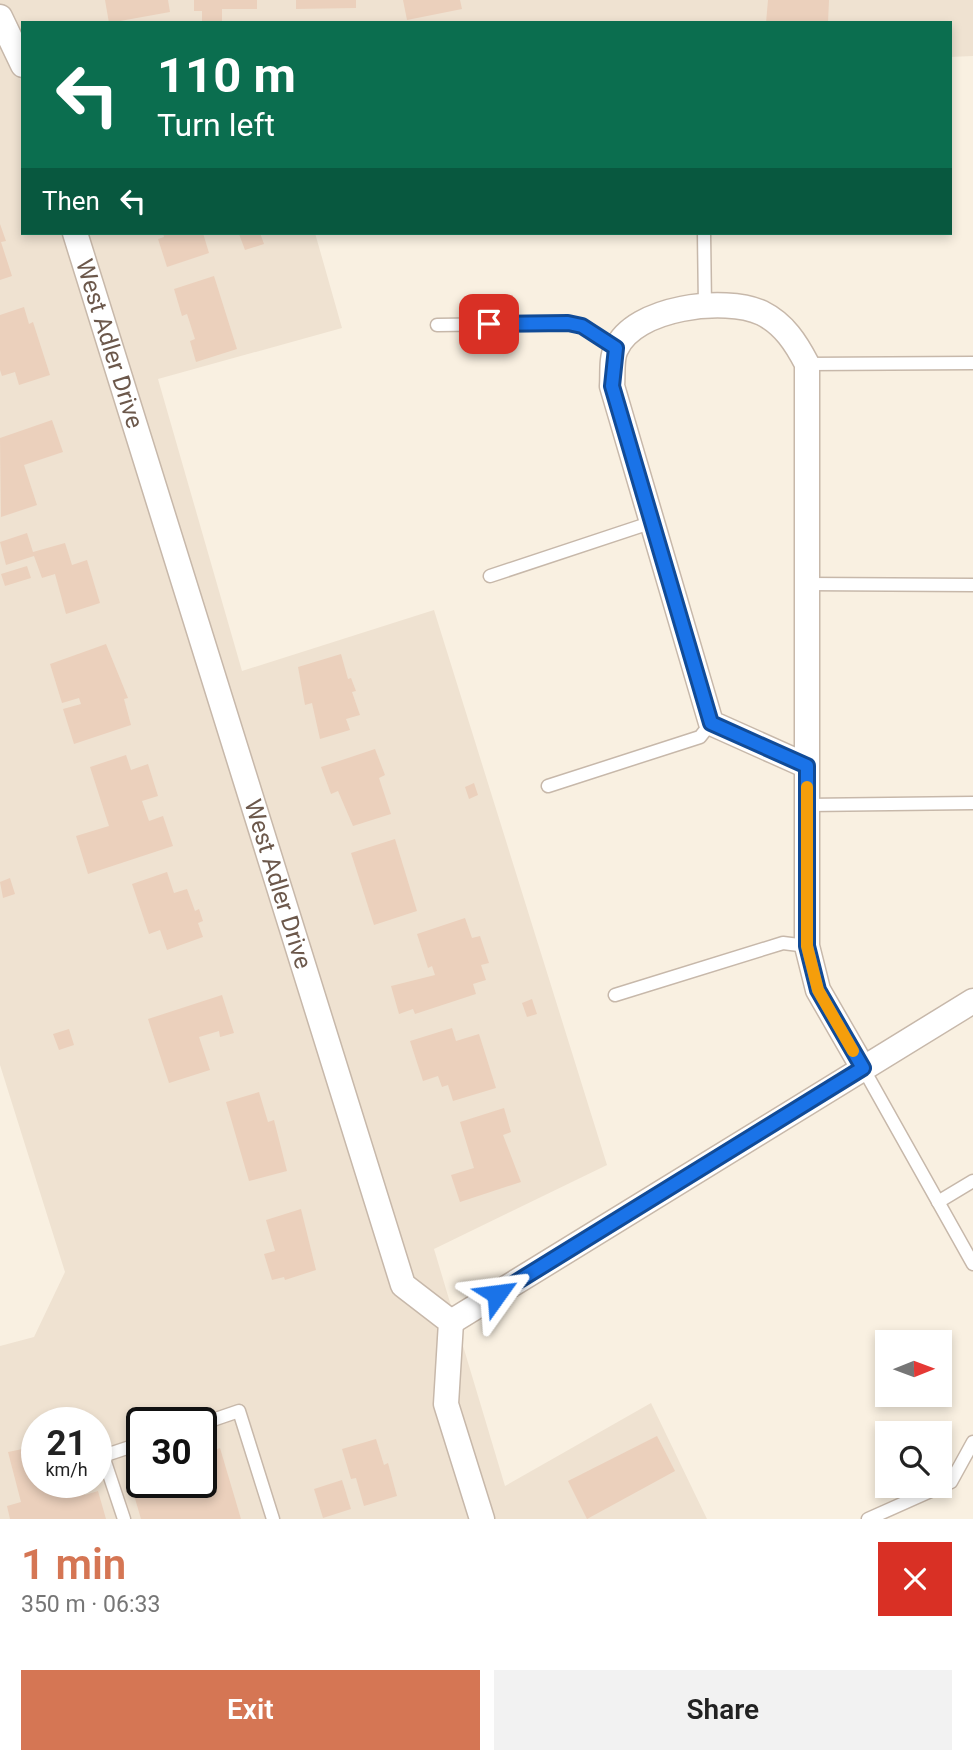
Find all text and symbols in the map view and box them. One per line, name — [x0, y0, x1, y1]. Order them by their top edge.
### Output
text: 110 m — [157, 47, 296, 104]
icon: left — [42, 49, 133, 140]
text: Turn left — [157, 106, 275, 144]
icon: left — [114, 182, 152, 220]
text: Then — [42, 186, 100, 216]
street label: West Adler Drive — [70, 256, 149, 432]
pin — [459, 294, 519, 354]
icon: arrive — [470, 305, 508, 343]
street label: West Adler Drive — [238, 796, 318, 972]
position arrow — [460, 1257, 534, 1331]
north arrow — [875, 1330, 952, 1407]
map controls — [875, 1330, 952, 1498]
speed limit sign: 30 — [126, 1407, 217, 1498]
button: search — [875, 1421, 952, 1498]
text: 21 — [46, 1423, 87, 1464]
text: km/h — [45, 1459, 88, 1480]
text: 1 min — [21, 1540, 126, 1589]
button: close — [878, 1542, 952, 1616]
text: 350 m · 06:33 — [21, 1591, 160, 1618]
button: Exit — [21, 1670, 480, 1750]
button: Share — [494, 1670, 952, 1750]

